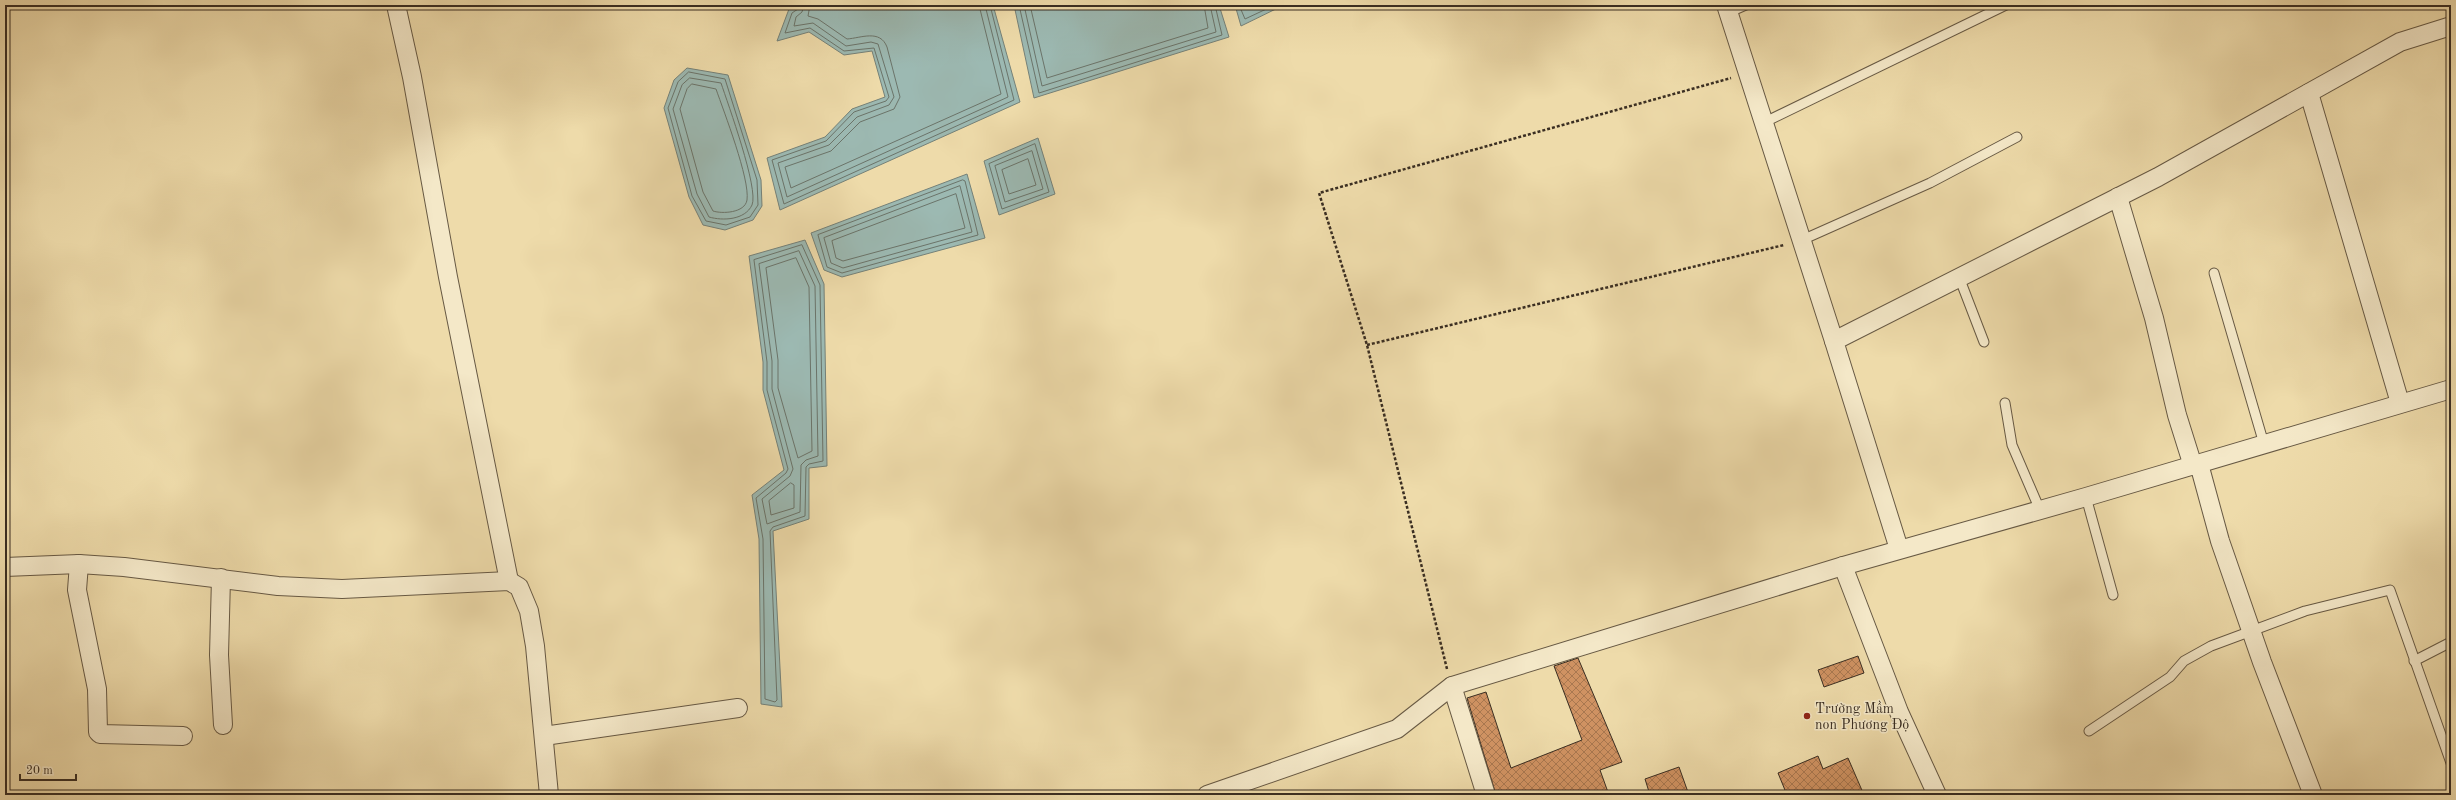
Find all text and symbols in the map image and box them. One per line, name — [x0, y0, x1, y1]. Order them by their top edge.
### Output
place label: Trường Mầm non Phương Độ — [1815, 700, 1909, 732]
marker: Trường Mầm non Phương Độ — [1802, 711, 1812, 721]
scale bar — [20, 756, 76, 782]
text: 20 m — [26, 765, 53, 777]

